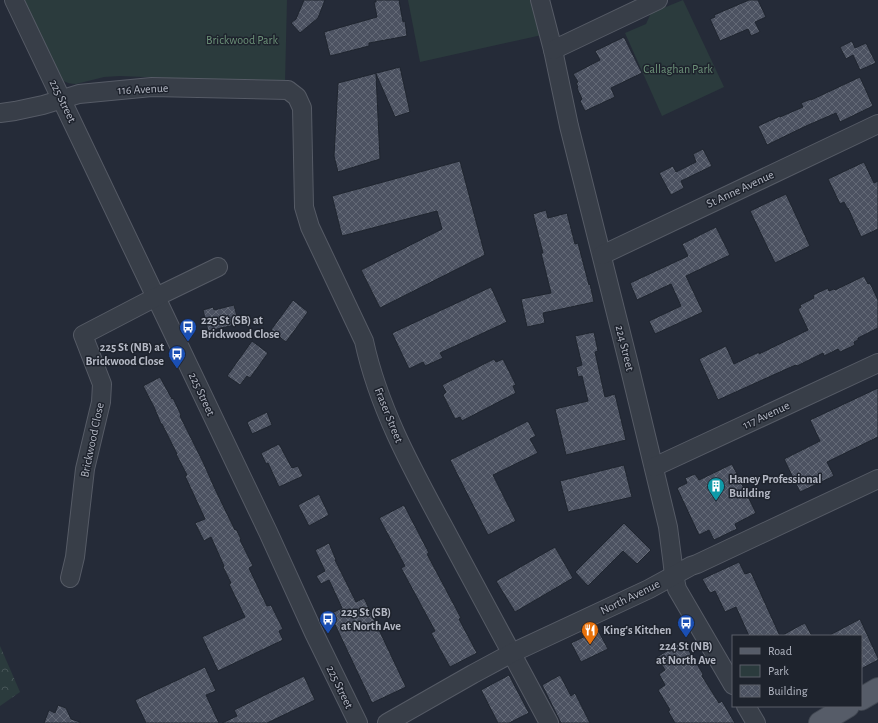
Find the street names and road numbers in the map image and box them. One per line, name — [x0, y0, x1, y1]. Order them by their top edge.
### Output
street label: 225 Street — [47, 78, 79, 125]
street label: 116 Avenue — [117, 82, 169, 96]
street label: St Anne Avenue — [704, 168, 776, 210]
street label: 224 Street — [614, 324, 637, 372]
street label: 225 Street — [187, 371, 217, 418]
street label: Fraser Street — [373, 386, 406, 444]
street label: 117 Avenue — [741, 399, 791, 431]
street label: Brickwood Close — [78, 401, 106, 479]
street label: North Avenue — [598, 577, 662, 617]
street label: 225 Street — [324, 664, 356, 711]

